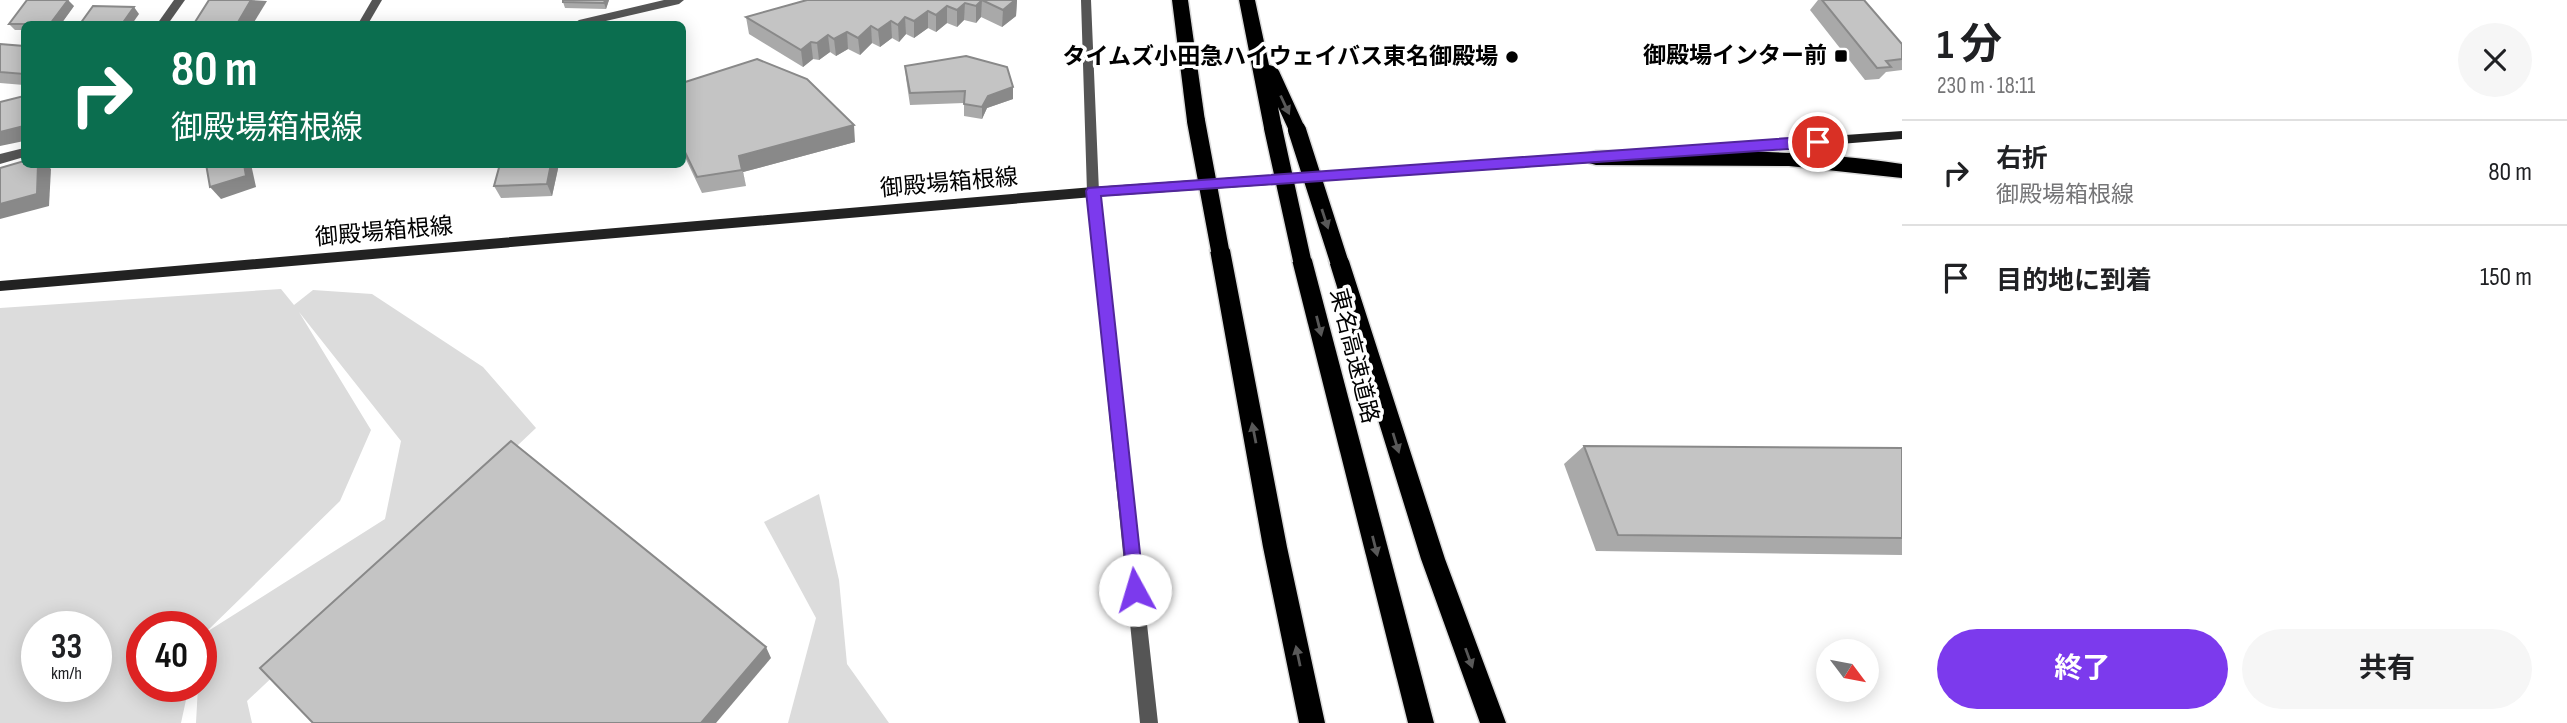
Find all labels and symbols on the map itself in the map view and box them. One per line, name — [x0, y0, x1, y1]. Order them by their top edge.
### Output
place label: 御殿場インター前 — [1643, 42, 1827, 70]
place label: タイムズ小田急ハイウェイバス東名御殿場 — [1062, 43, 1498, 71]
marker: 御殿場インター前 — [1833, 48, 1849, 64]
marker: タイムズ小田急ハイウェイバス東名御殿場 — [1504, 49, 1520, 65]
one-way arrow — [1279, 95, 1291, 115]
pin — [1788, 112, 1848, 172]
street label: 御殿場箱根線 — [879, 163, 1019, 203]
one-way arrow — [1320, 209, 1331, 230]
street label: 御殿場箱根線 — [314, 212, 454, 252]
street label: 東名高速道路 — [1324, 286, 1384, 426]
one-way arrow — [1314, 315, 1325, 337]
one-way arrow — [1248, 422, 1259, 444]
one-way arrow — [1391, 433, 1402, 454]
one-way arrow — [1370, 536, 1381, 558]
position arrow — [1098, 553, 1172, 627]
speed limit sign: 40 — [126, 611, 217, 702]
north arrow — [1816, 639, 1880, 702]
one-way arrow — [1292, 645, 1303, 667]
one-way arrow — [1464, 648, 1475, 669]

